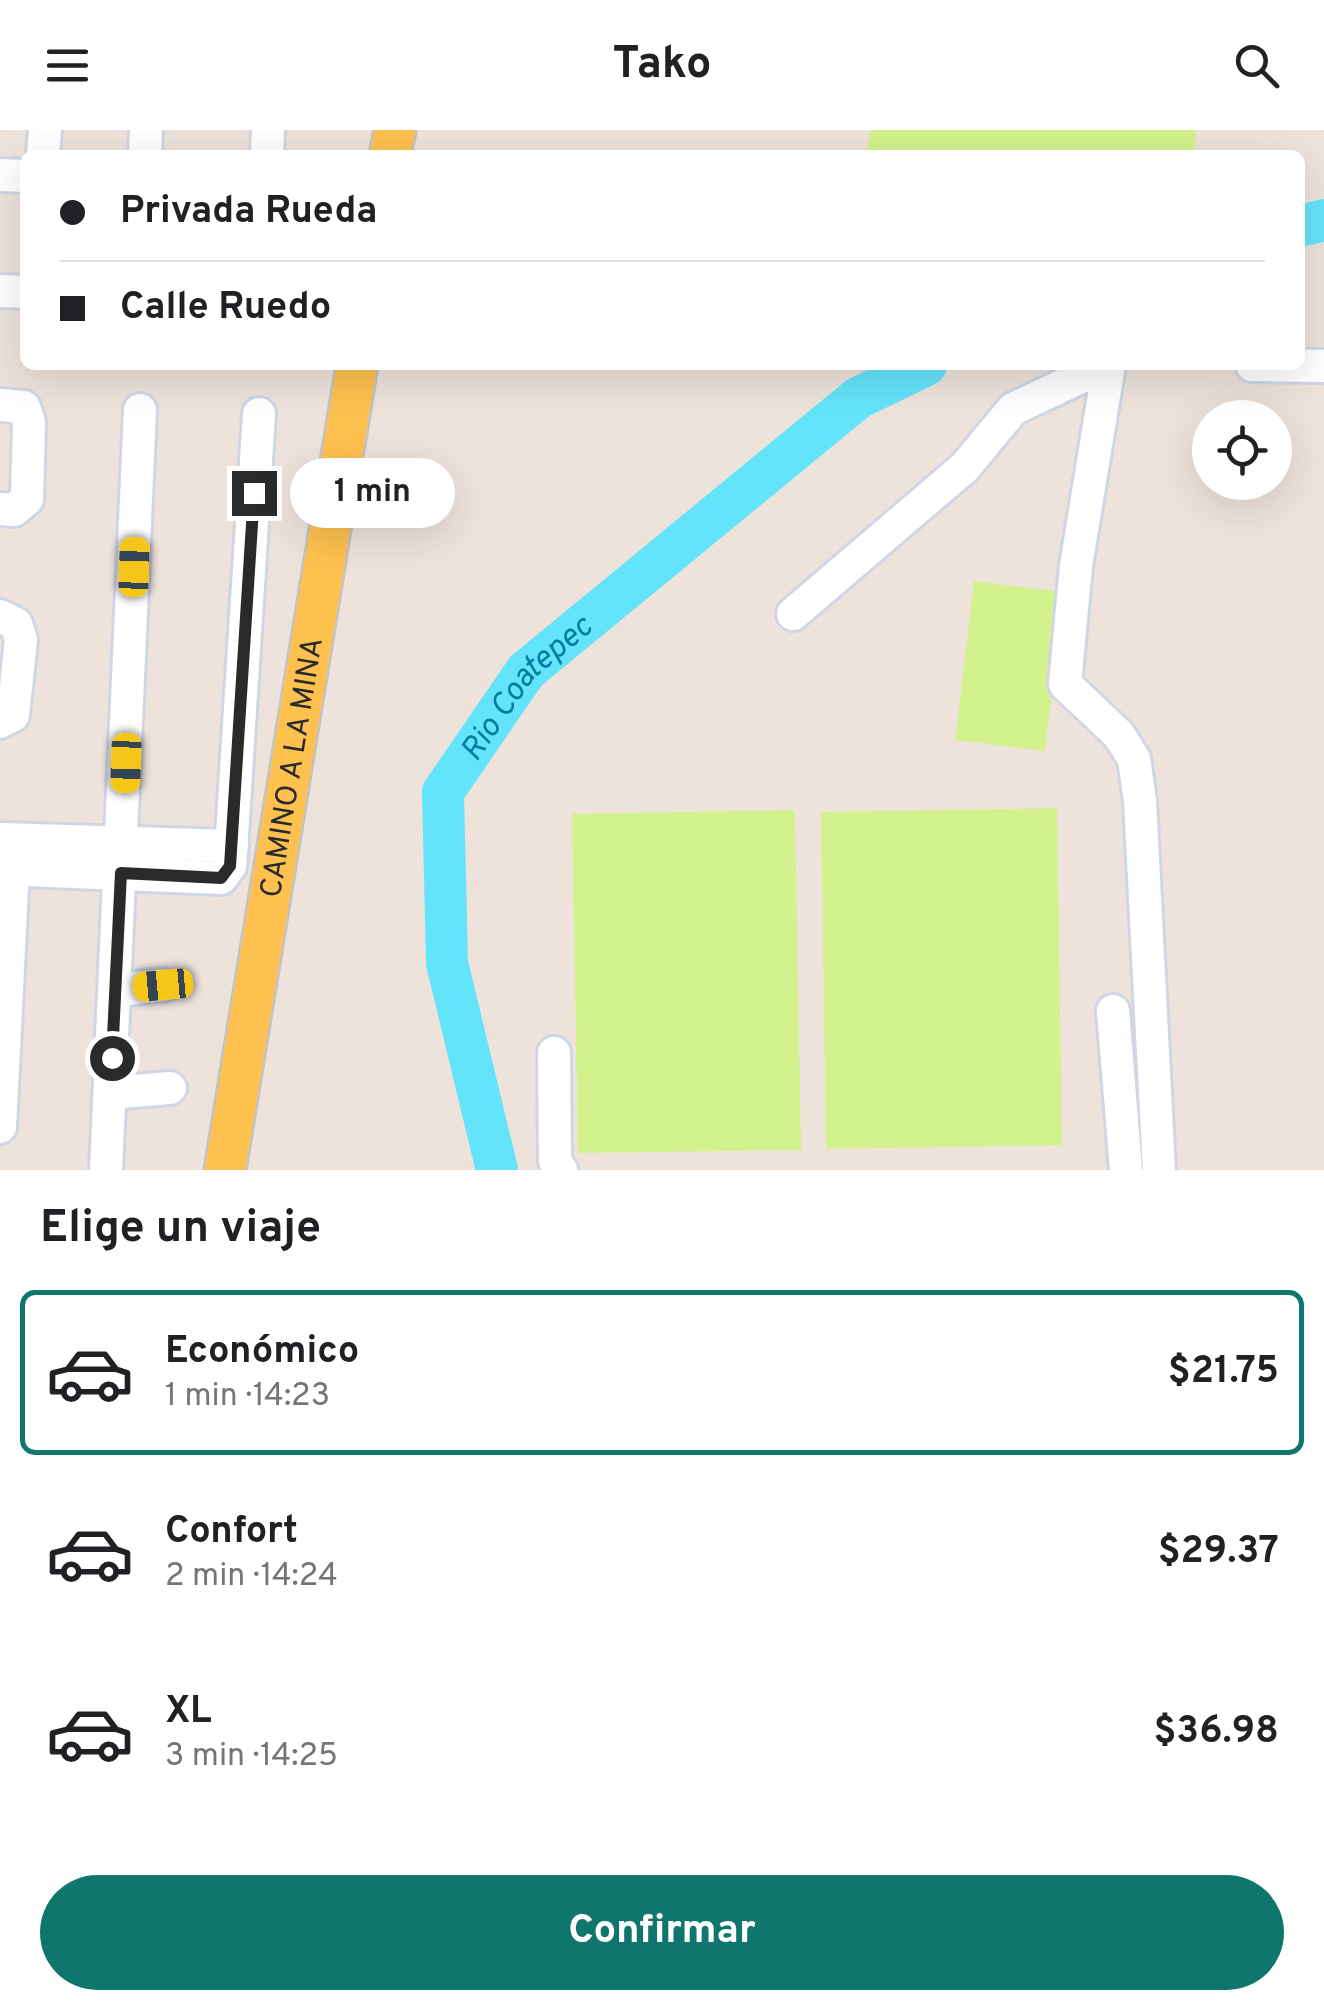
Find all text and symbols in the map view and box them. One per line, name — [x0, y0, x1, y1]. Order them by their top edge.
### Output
text: Tako — [613, 37, 711, 94]
icon: menu — [40, 38, 95, 93]
icon: search — [1229, 38, 1284, 93]
text: Privada Rueda — [120, 188, 378, 237]
text: Calle Ruedo — [120, 284, 331, 333]
map controls — [1192, 400, 1292, 500]
button: locate — [1192, 400, 1292, 500]
callout: 1 min — [289, 458, 454, 528]
route end — [232, 471, 277, 516]
text: 1 min — [334, 473, 411, 513]
car — [118, 536, 150, 598]
water label: Rio Coatepec — [453, 607, 602, 770]
street label: CAMINO A LA MINA — [254, 635, 333, 901]
car — [110, 732, 142, 794]
car — [132, 967, 194, 1003]
route start — [90, 1036, 135, 1081]
text: Elige un viaje — [40, 1201, 321, 1258]
icon: car — [45, 1328, 135, 1418]
text: Económico — [165, 1328, 359, 1377]
text: $21.75 — [1168, 1348, 1279, 1397]
text: 1 min · 14:23 — [165, 1377, 330, 1417]
icon: car — [45, 1508, 135, 1598]
text: Confort — [165, 1508, 298, 1557]
text: $29.37 — [1158, 1528, 1279, 1577]
text: 2 min · 14:24 — [165, 1557, 338, 1597]
icon: car — [45, 1688, 135, 1778]
text: XL — [165, 1688, 212, 1737]
text: $36.98 — [1153, 1708, 1279, 1757]
text: 3 min · 14:25 — [165, 1737, 338, 1777]
button: Confirmar — [40, 1875, 1284, 1990]

